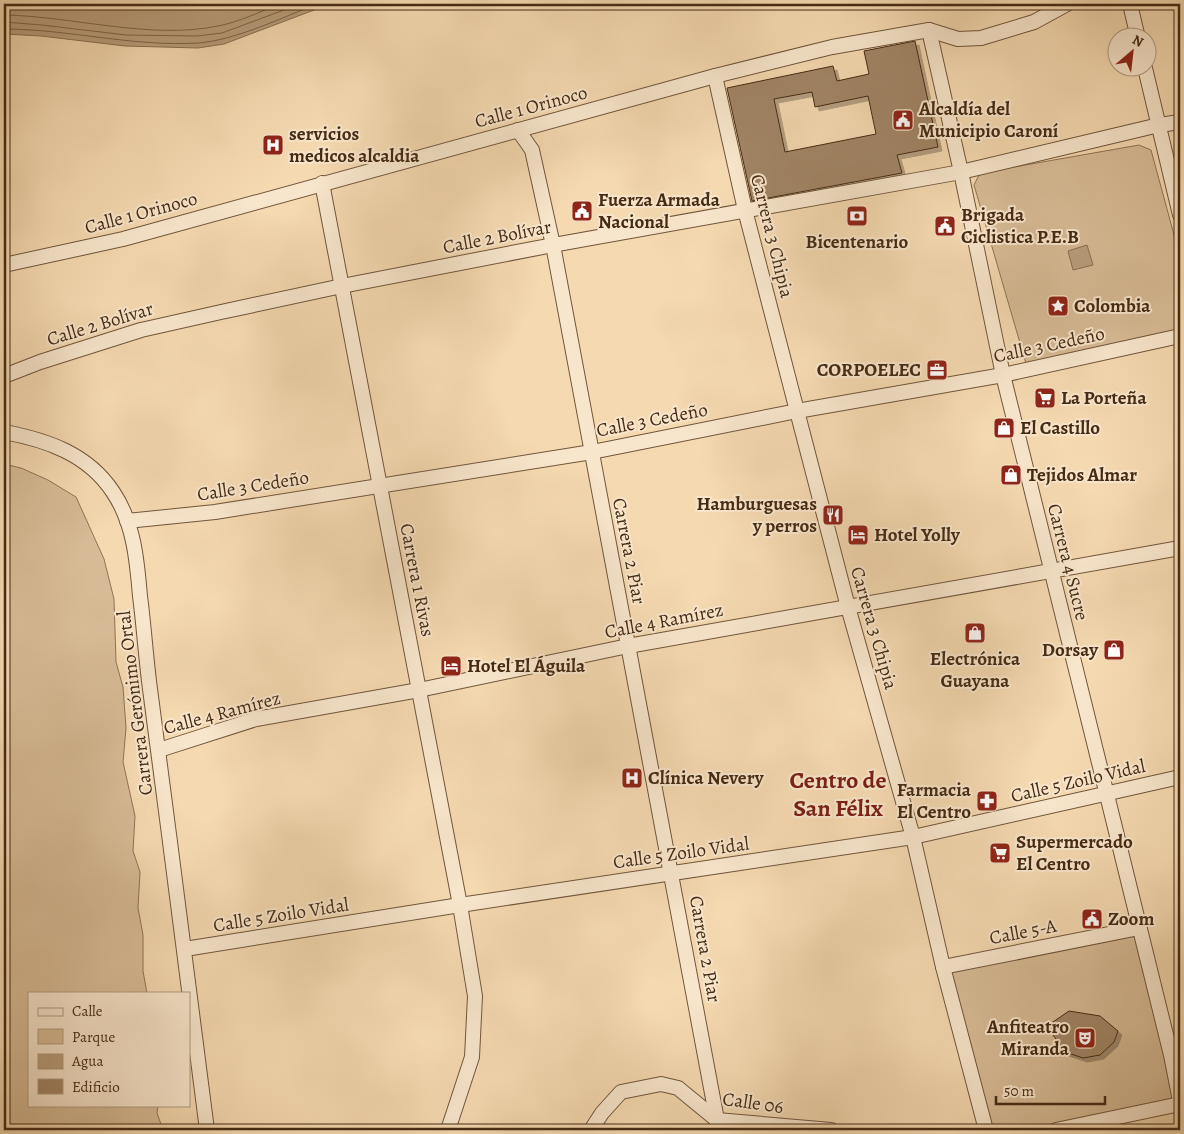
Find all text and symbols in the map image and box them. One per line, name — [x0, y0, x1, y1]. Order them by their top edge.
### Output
north arrow — [1106, 28, 1156, 78]
text: N — [1129, 30, 1147, 52]
street label: Calle 1 Orinoco — [472, 80, 590, 134]
place label: Alcaldía del Municipio Caroní — [918, 96, 1059, 144]
public building icon: Alcaldía del Municipio Caroní — [891, 108, 915, 132]
place label: servicios medicos alcaldia — [289, 121, 420, 169]
hospital icon: servicios medicos alcaldia — [261, 133, 285, 157]
street label: Carrera 3 Chipia — [744, 171, 800, 301]
street label: Calle 1 Orinoco — [82, 186, 200, 240]
place label: Fuerza Armada Nacional — [598, 187, 721, 235]
public building icon: Fuerza Armada Nacional — [570, 199, 594, 223]
place label: Brigada Ciclistica P.E.B — [961, 202, 1079, 250]
bank icon: Bicentenario — [845, 204, 869, 228]
street label: Calle 2 Bolívar — [441, 214, 553, 260]
public building icon: Brigada Ciclistica P.E.B — [933, 214, 957, 238]
place label: Bicentenario — [806, 229, 909, 255]
place label: Colombia — [1074, 293, 1151, 319]
place icon: Colombia — [1046, 294, 1070, 318]
street label: Calle 2 Bolívar — [44, 295, 156, 353]
street label: Calle 3 Cedeño — [991, 321, 1107, 369]
place label: CORPOELEC — [817, 357, 921, 383]
office icon: CORPOELEC — [925, 358, 949, 382]
place label: La Porteña — [1061, 385, 1147, 411]
supermarket icon: La Porteña — [1033, 386, 1057, 410]
street label: Calle 3 Cedeño — [594, 396, 710, 444]
place label: El Castillo — [1020, 415, 1100, 441]
shop icon: El Castillo — [992, 416, 1016, 440]
place label: Tejidos Almar — [1027, 462, 1137, 488]
shop icon: Tejidos Almar — [999, 463, 1023, 487]
street label: Calle 3 Cedeño — [195, 464, 311, 508]
place label: Hamburguesas y perros — [697, 491, 817, 539]
street label: Carrera 2 Piar — [606, 496, 652, 606]
street label: Carrera 4 Sucre — [1041, 501, 1095, 623]
restaurant icon: Hamburguesas y perros — [821, 503, 845, 527]
street label: Carrera 1 Rivas — [393, 521, 441, 639]
place label: Hotel Yolly — [874, 522, 961, 548]
hotel icon: Hotel Yolly — [846, 523, 870, 547]
street label: Carrera 3 Chipia — [844, 564, 904, 693]
street label: Calle 4 Ramírez — [602, 597, 726, 645]
street label: Carrera Gerónimo Ortal — [111, 609, 159, 797]
shop icon: Electrónica Guayana — [963, 621, 987, 645]
place label: Dorsay — [1042, 637, 1099, 663]
shop icon: Dorsay — [1102, 638, 1126, 662]
place label: Electrónica Guayana — [930, 646, 1021, 694]
place label: Hotel El Águila — [467, 653, 586, 679]
hotel icon: Hotel El Águila — [439, 654, 463, 678]
street label: Calle 4 Ramírez — [161, 685, 283, 741]
street label: Calle 5 Zoilo Vidal — [1008, 753, 1148, 809]
district label: Centro de San Félix — [789, 764, 887, 824]
place label: Clínica Nevery — [648, 765, 765, 791]
hospital icon: Clínica Nevery — [620, 766, 644, 790]
place label: Farmacia El Centro — [897, 777, 972, 825]
pharmacy icon: Farmacia El Centro — [975, 789, 999, 813]
place label: Supermercado El Centro — [1016, 829, 1133, 877]
street label: Calle 5 Zoilo Vidal — [611, 831, 751, 875]
supermarket icon: Supermercado El Centro — [988, 841, 1012, 865]
street label: Calle 5 Zoilo Vidal — [211, 891, 351, 939]
street label: Carrera 2 Piar — [683, 894, 727, 1004]
place label: Zoom — [1108, 906, 1154, 932]
public building icon: Zoom — [1080, 907, 1104, 931]
street label: Calle 5-A — [987, 913, 1060, 951]
legend — [28, 992, 190, 1106]
text: Calle — [72, 1001, 103, 1021]
place label: Anfiteatro Miranda — [986, 1014, 1070, 1062]
theatre icon: Anfiteatro Miranda — [1073, 1026, 1097, 1050]
text: Parque — [72, 1027, 115, 1047]
text: Agua — [71, 1051, 103, 1071]
scale bar — [996, 1074, 1105, 1106]
text: Edificio — [72, 1077, 120, 1097]
text: 50 m — [1004, 1081, 1034, 1101]
street label: Calle 06 — [721, 1086, 785, 1120]

